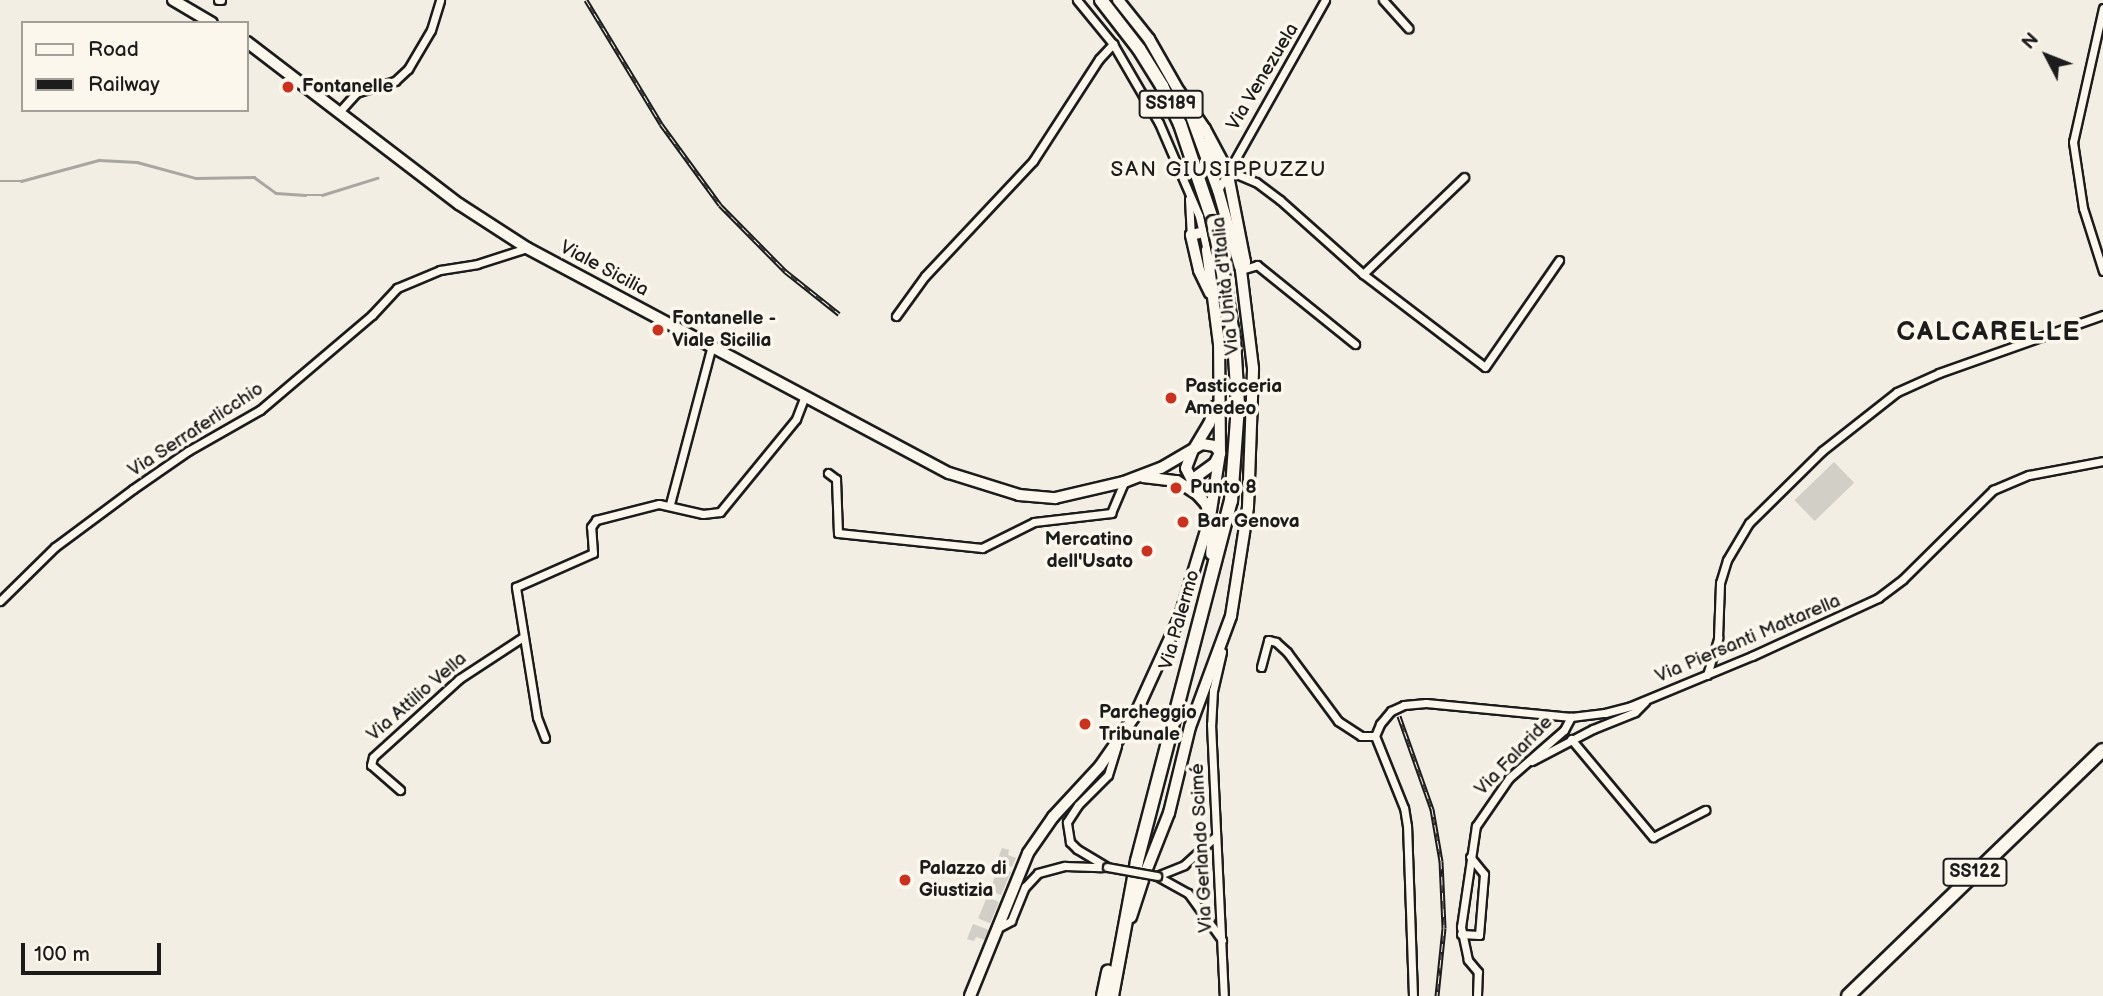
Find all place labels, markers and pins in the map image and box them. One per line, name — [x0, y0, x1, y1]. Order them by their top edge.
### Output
place label: Fontanelle — [302, 76, 393, 98]
marker: Fontanelle — [280, 79, 296, 95]
place label: Fontanelle - Viale Sicilia — [672, 308, 776, 352]
marker: Fontanelle - Viale Sicilia — [650, 322, 666, 338]
place label: Pasticceria Amedeo — [1185, 376, 1282, 420]
marker: Pasticceria Amedeo — [1163, 390, 1179, 406]
place label: Punto 8 — [1190, 477, 1257, 499]
marker: Punto 8 — [1168, 480, 1184, 496]
place label: Bar Genova — [1197, 511, 1300, 533]
marker: Bar Genova — [1175, 514, 1191, 530]
place label: Mercatino dell'Usato — [1045, 529, 1133, 573]
marker: Mercatino dell'Usato — [1139, 543, 1155, 559]
place label: Parcheggio Tribunale — [1099, 702, 1197, 746]
marker: Parcheggio Tribunale — [1077, 716, 1093, 732]
place label: Palazzo di Giustizia — [919, 858, 1007, 902]
marker: Palazzo di Giustizia — [897, 872, 913, 888]

